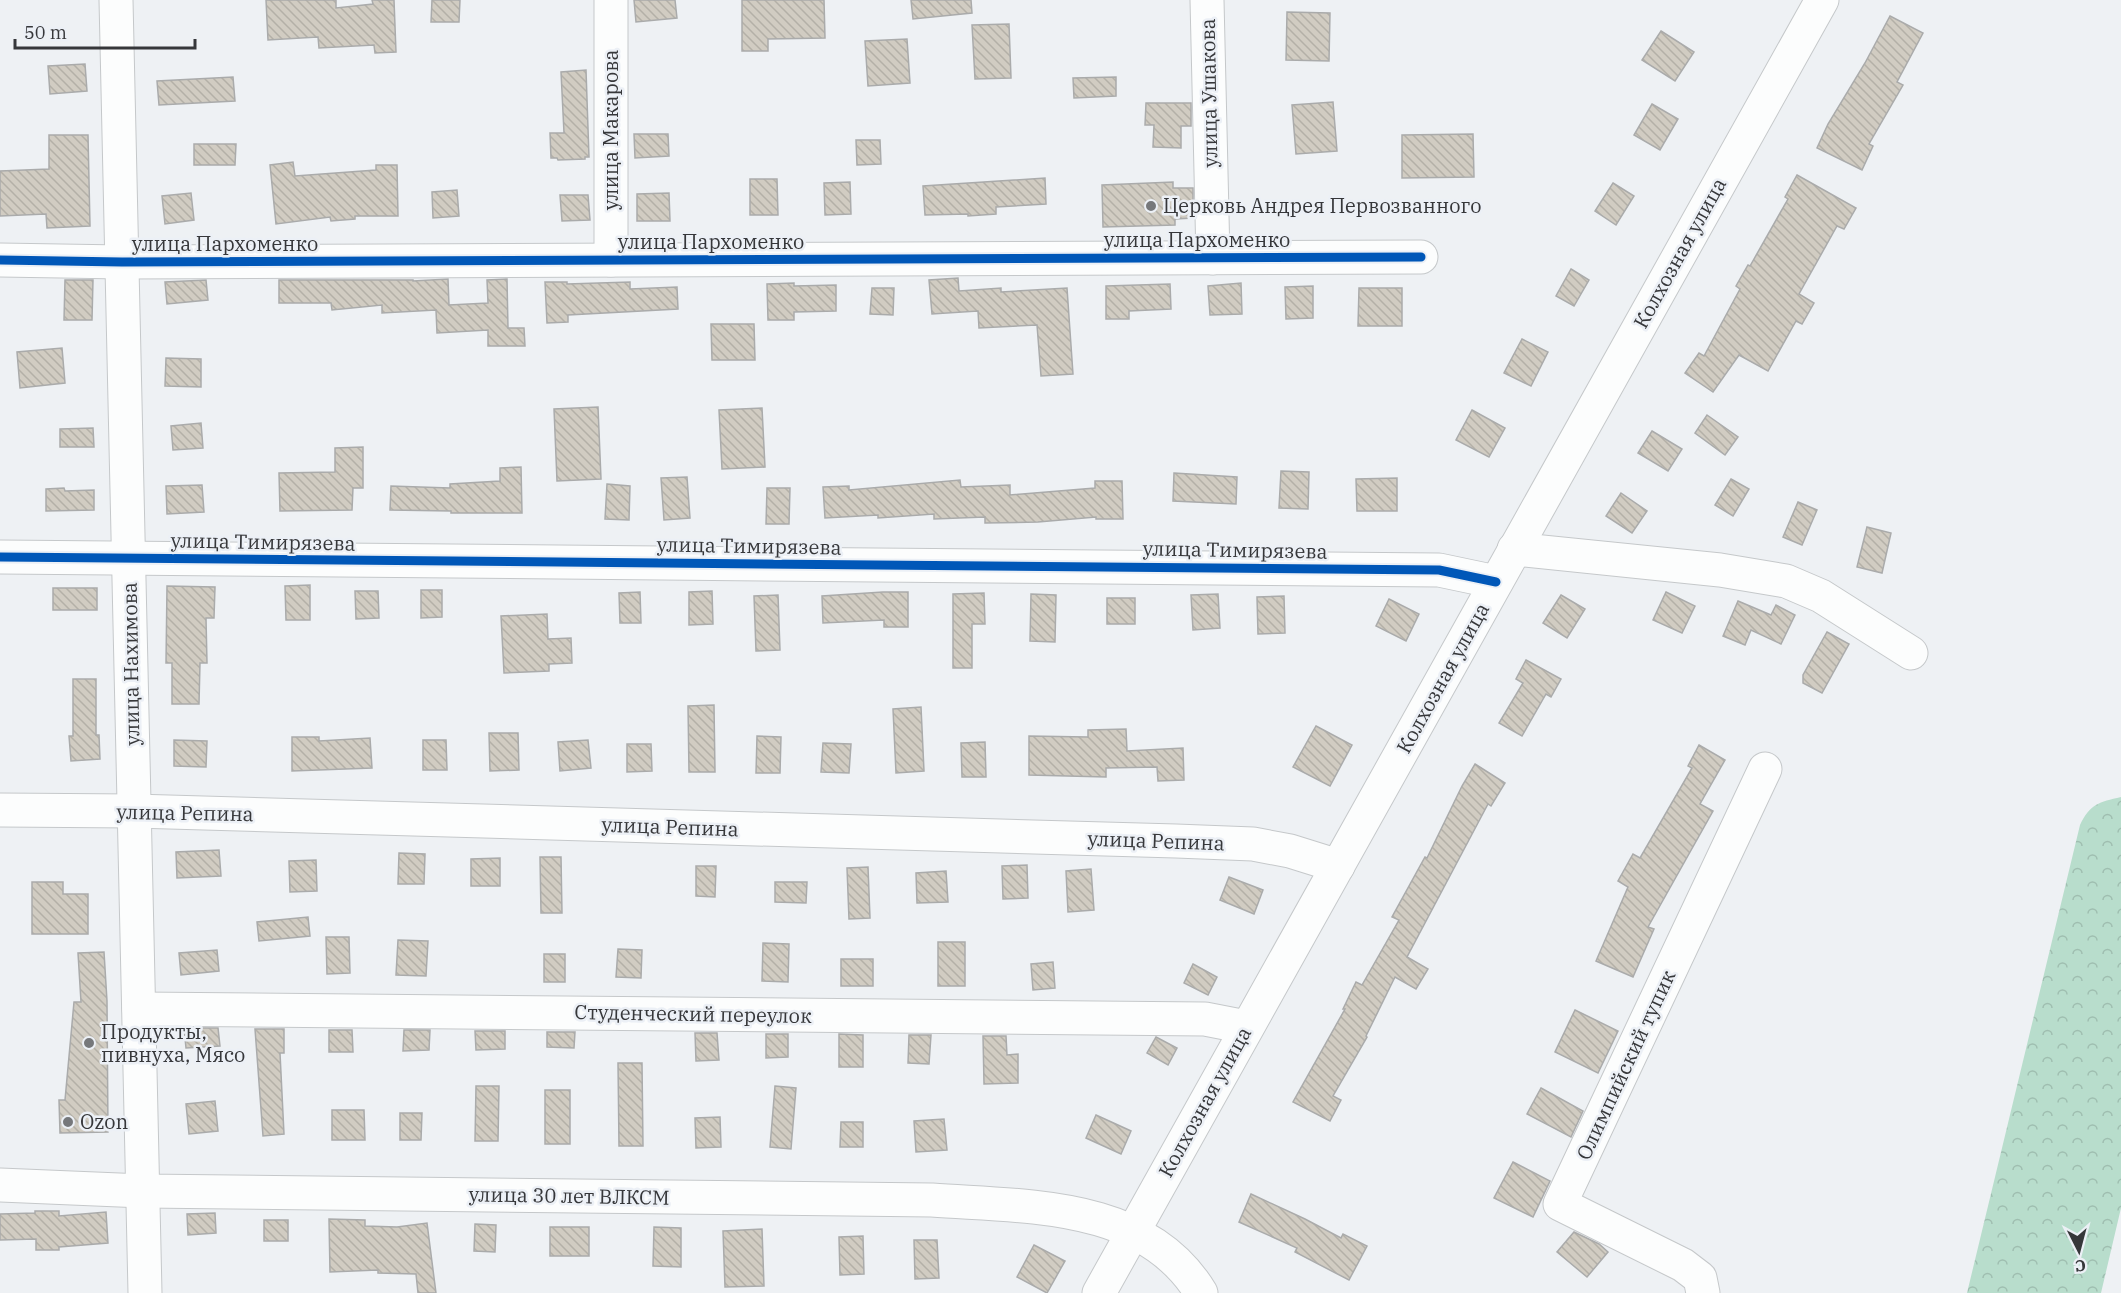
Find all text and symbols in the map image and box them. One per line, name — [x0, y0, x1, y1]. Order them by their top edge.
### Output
scale bar — [15, 12, 195, 50]
street label: улица Ушакова — [1194, 18, 1223, 168]
text: 50 m — [24, 21, 67, 44]
street label: улица Макарова — [597, 50, 624, 210]
street label: Колхозная улица — [1627, 173, 1732, 333]
place label: Церковь Андрея Первозванного — [1163, 192, 1482, 219]
marker: Церковь Андрея Первозванного — [1144, 199, 1158, 213]
street label: улица Пархоменко — [1104, 226, 1290, 253]
street label: улица Пархоменко — [618, 228, 804, 255]
street label: улица Пархоменко — [132, 230, 318, 257]
street label: улица Тимирязева — [170, 526, 356, 557]
street label: улица Тимирязева — [656, 530, 842, 561]
street label: улица Тимирязева — [1142, 534, 1328, 565]
street label: улица Нахимова — [116, 582, 145, 746]
street label: Колхозная улица — [1390, 598, 1495, 758]
street label: улица Репина — [116, 798, 254, 827]
street label: улица Репина — [601, 811, 739, 842]
street label: улица Репина — [1087, 825, 1225, 856]
street label: Олимпийский тупик — [1570, 965, 1682, 1164]
street label: Студенческий переулок — [574, 998, 812, 1029]
place label: Продукты, пивнуха, Мясо — [101, 1018, 245, 1068]
street label: Колхозная улица — [1152, 1022, 1257, 1182]
marker: Продукты, пивнуха, Мясо — [82, 1036, 96, 1050]
place label: Ozon — [80, 1108, 129, 1135]
marker: Ozon — [61, 1115, 75, 1129]
street label: улица 30 лет ВЛКСМ — [468, 1180, 670, 1211]
north arrow — [2049, 1221, 2109, 1281]
text: С — [2074, 1255, 2087, 1276]

